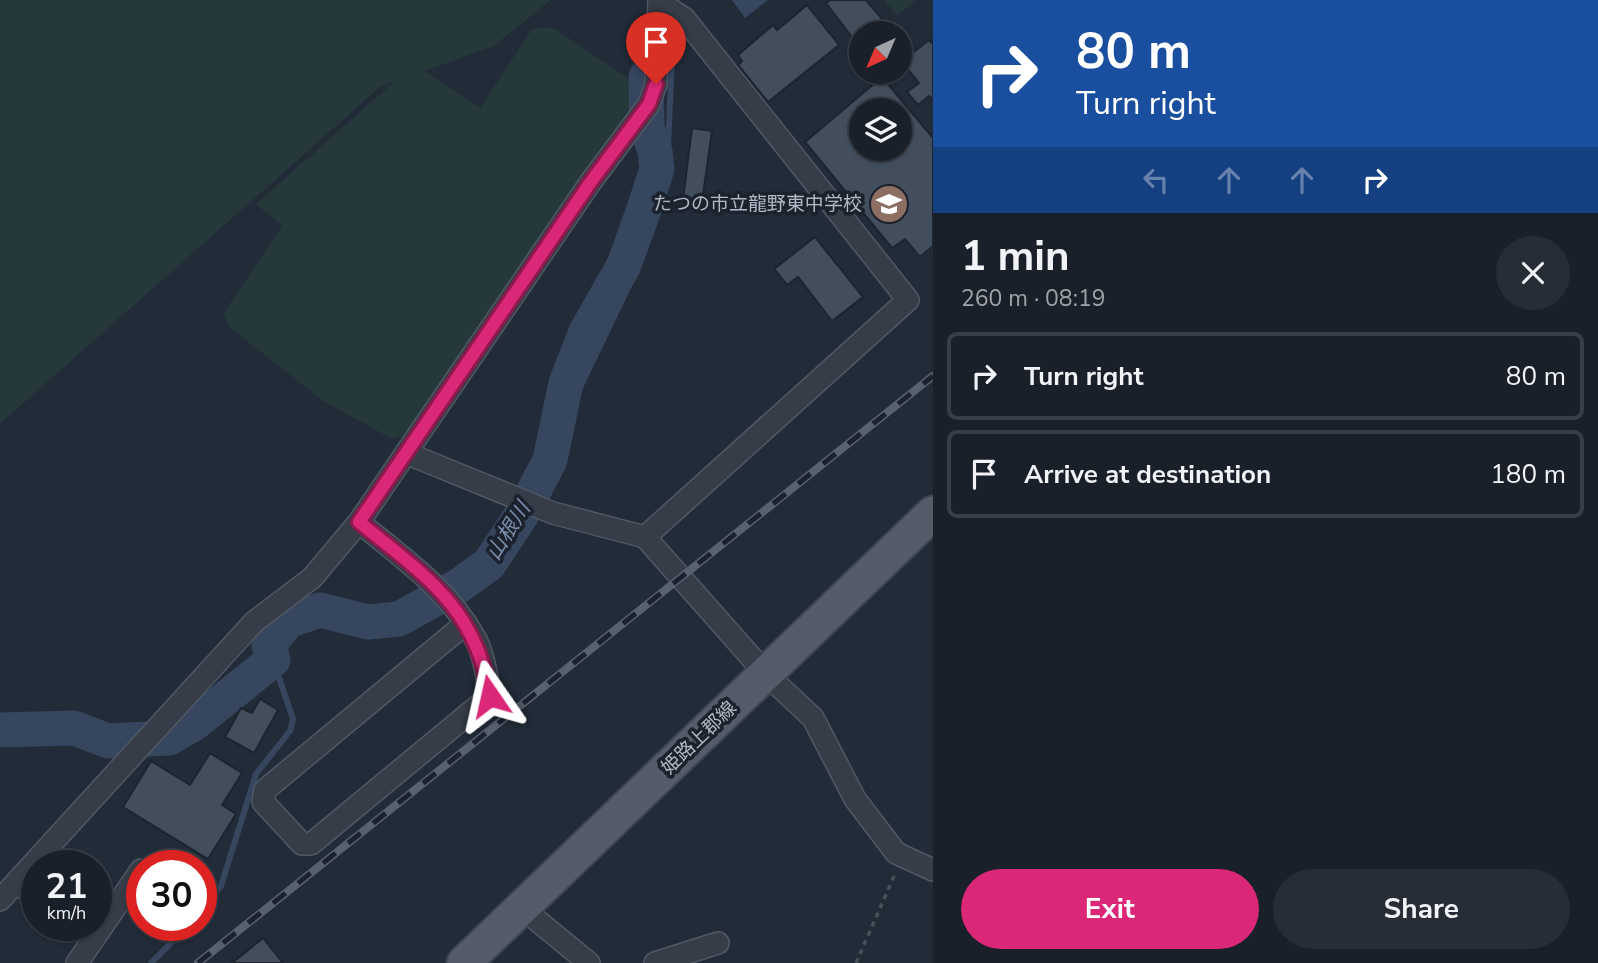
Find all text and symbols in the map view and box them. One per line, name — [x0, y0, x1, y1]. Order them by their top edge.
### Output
pin — [626, 12.0, 686, 84]
text: 80 m — [1076, 18, 1191, 85]
north arrow — [849, 21, 912, 84]
map controls — [849, 21, 912, 161]
icon: arrive — [637, 23, 675, 61]
icon: right — [961, 28, 1052, 119]
text: Turn right — [1076, 82, 1216, 125]
button: layers — [849, 98, 912, 161]
icon: left — [1137, 161, 1175, 199]
icon: ahead — [1210, 161, 1248, 199]
icon: ahead — [1283, 161, 1321, 199]
icon: right — [1356, 161, 1394, 199]
school or university icon: たつの市立龍野東中学校 — [868, 183, 910, 225]
place label: たつの市立龍野東中学校 — [653, 191, 862, 217]
text: 1 min — [961, 228, 1070, 285]
button: close — [1496, 236, 1570, 310]
text: 260 m · 08:19 — [961, 283, 1106, 314]
icon: right — [965, 357, 1003, 395]
text: Turn right — [1024, 359, 1143, 394]
text: 80 m — [1506, 359, 1566, 394]
icon: arrive — [965, 455, 1003, 493]
text: Arrive at destination — [1024, 457, 1271, 492]
text: 180 m — [1490, 457, 1566, 492]
water label: 山根川 — [479, 495, 538, 565]
position arrow — [453, 659, 527, 733]
street label: 姫路上郡線 — [656, 696, 742, 780]
speed limit sign: 30 — [126, 850, 217, 941]
text: 21 — [45, 863, 88, 910]
button: Exit — [961, 869, 1259, 949]
button: Share — [1273, 869, 1570, 949]
text: km/h — [47, 901, 86, 925]

